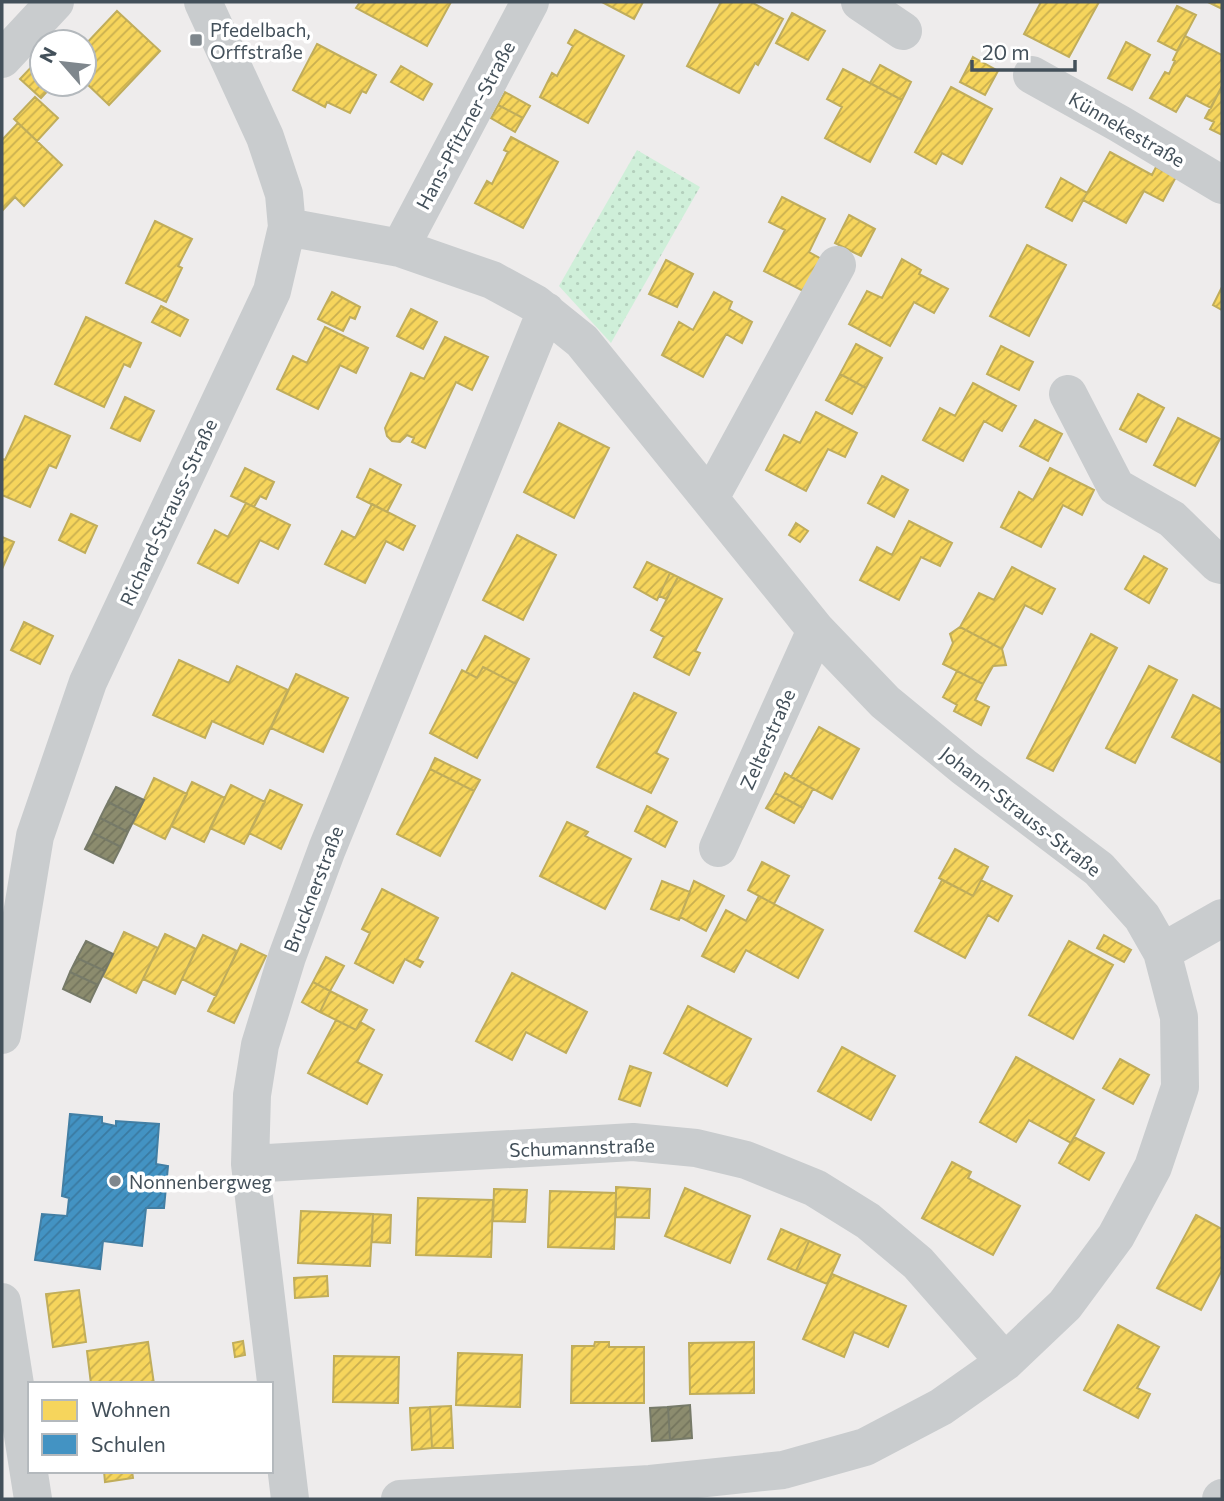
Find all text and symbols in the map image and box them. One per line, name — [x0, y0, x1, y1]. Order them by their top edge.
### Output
place label: Pfedelbach, Orffstraße — [210, 18, 311, 63]
north arrow — [28, 28, 98, 98]
scale bar — [972, 28, 1075, 72]
marker: Pfedelbach, Orffstraße — [188, 32, 204, 48]
street label: Hans-Pfitzner-Straße — [411, 37, 519, 213]
text: 20 m — [982, 39, 1030, 64]
text: N — [34, 43, 61, 66]
street label: Künnekestraße — [1065, 87, 1189, 171]
street label: Richard-Strauss-Straße — [115, 415, 221, 609]
street label: Zelterstraße — [735, 685, 799, 793]
street label: Johann-Strauss-Straße — [936, 741, 1106, 881]
street label: Brucknerstraße — [278, 823, 348, 955]
street label: Schumannstraße — [509, 1133, 655, 1161]
place label: Nonnenbergweg — [129, 1170, 272, 1193]
marker: Nonnenbergweg — [107, 1173, 123, 1189]
legend — [28, 1382, 273, 1473]
text: Wohnen — [91, 1396, 171, 1421]
text: Schulen — [91, 1431, 166, 1456]

